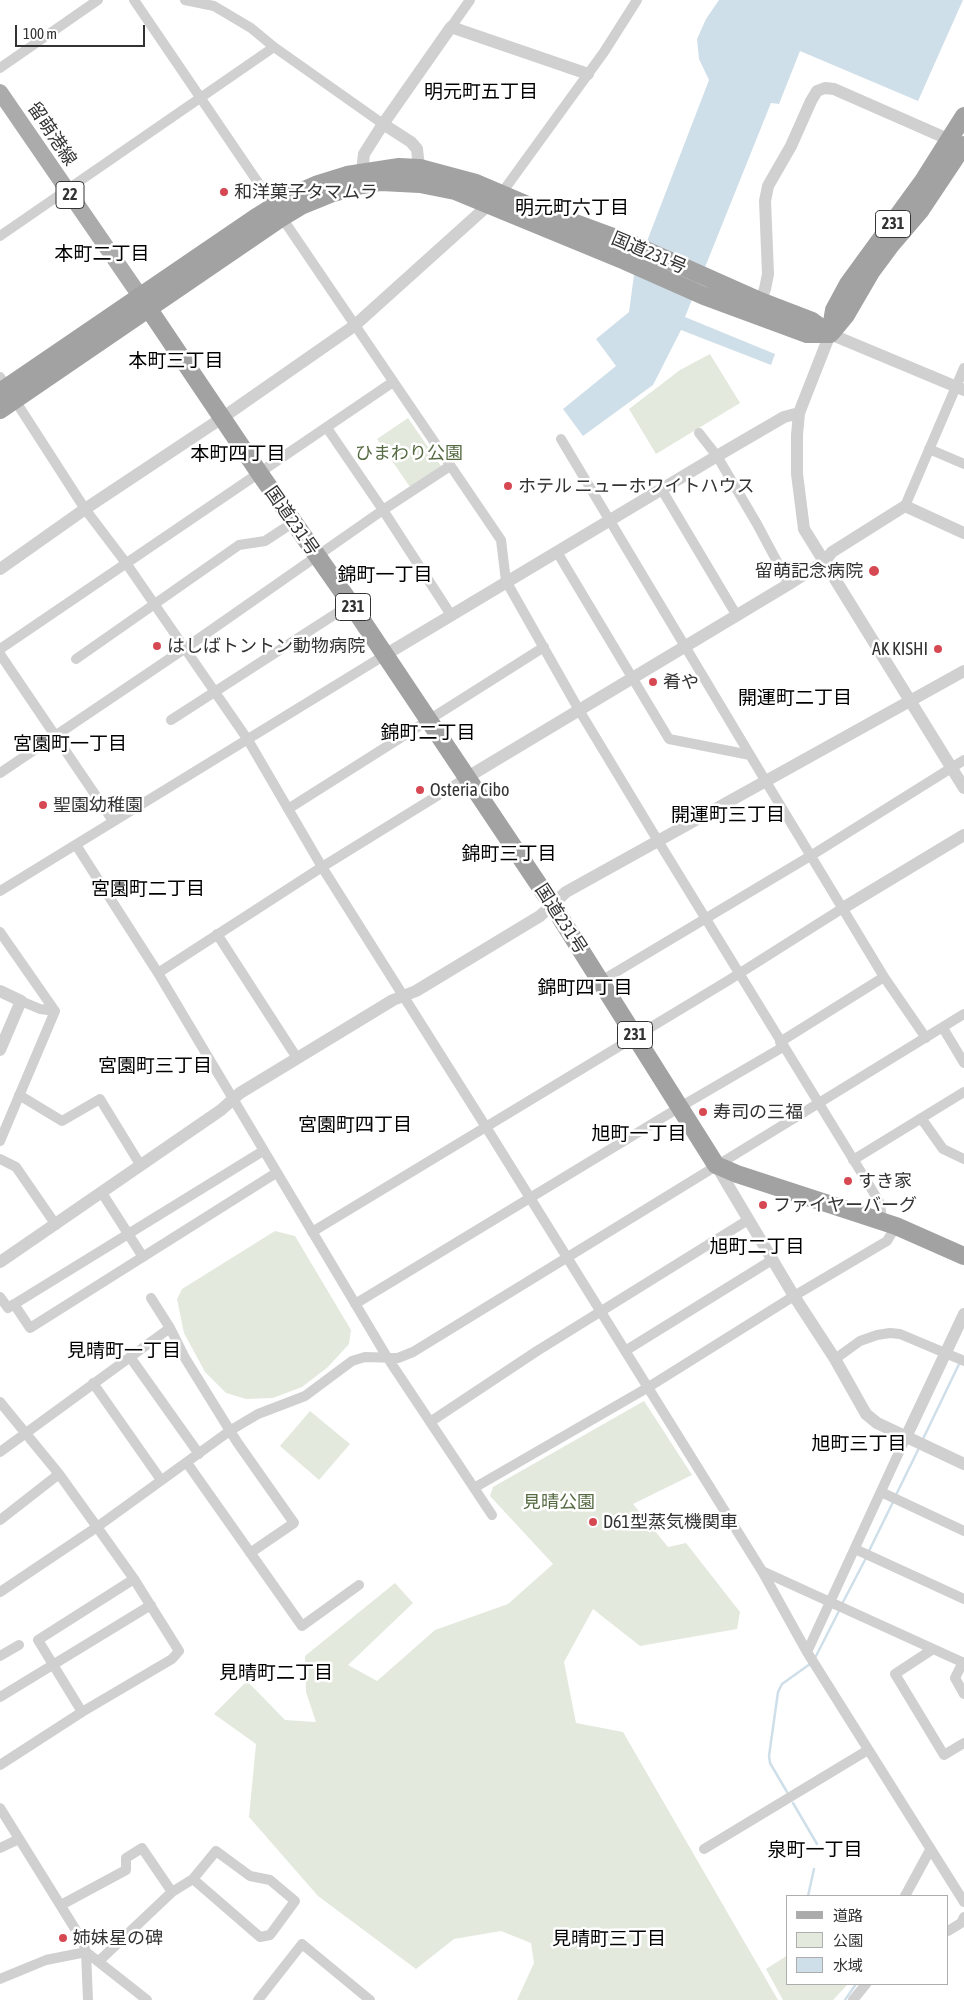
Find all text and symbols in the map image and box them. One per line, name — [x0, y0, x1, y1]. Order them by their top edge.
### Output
scale bar — [18, 15, 148, 47]
text: 100 m — [23, 25, 57, 42]
district label: 明元町五丁目 — [424, 81, 538, 103]
street label: 留萌港線 — [23, 98, 81, 170]
place label: 和洋菓子タマムラ — [234, 181, 378, 203]
road number: 22 — [56, 182, 84, 208]
marker: 和洋菓子タマムラ — [218, 186, 230, 198]
district label: 明元町六丁目 — [515, 197, 629, 219]
road number: 231 — [876, 210, 910, 238]
street label: 国道231号 — [608, 228, 690, 278]
district label: 本町二丁目 — [55, 243, 149, 265]
district label: 本町三丁目 — [129, 350, 223, 372]
park label: ひまわり公園 — [355, 442, 463, 464]
district label: 本町四丁目 — [191, 443, 285, 465]
place label: ホテル ニューホワイトハウス — [518, 475, 754, 497]
marker: ホテル ニューホワイトハウス — [502, 480, 514, 492]
street label: 国道231号 — [260, 482, 324, 560]
place label: 留萌記念病院 — [755, 560, 863, 582]
district label: 錦町一丁目 — [338, 564, 432, 586]
marker: 留萌記念病院 — [867, 564, 881, 578]
road number: 231 — [336, 594, 370, 620]
place label: はしばトントン動物病院 — [167, 635, 365, 657]
place label: AK KISHI — [872, 638, 928, 660]
marker: はしばトントン動物病院 — [151, 640, 163, 652]
marker: AK KISHI — [932, 643, 944, 655]
place label: 肴や — [663, 671, 699, 693]
marker: 肴や — [647, 676, 659, 688]
district label: 開運町二丁目 — [738, 687, 852, 709]
district label: 錦町二丁目 — [381, 722, 475, 744]
district label: 宮園町一丁目 — [13, 733, 127, 755]
place label: Osteria Cibo — [430, 779, 510, 801]
marker: Osteria Cibo — [414, 784, 426, 796]
place label: 聖園幼稚園 — [53, 794, 143, 816]
marker: 聖園幼稚園 — [37, 799, 49, 811]
district label: 開運町三丁目 — [671, 804, 785, 826]
district label: 錦町三丁目 — [462, 843, 556, 865]
district label: 宮園町二丁目 — [91, 878, 205, 900]
street label: 国道231号 — [530, 880, 592, 958]
district label: 錦町四丁目 — [538, 977, 632, 999]
road number: 231 — [618, 1022, 652, 1048]
district label: 宮園町三丁目 — [98, 1055, 212, 1077]
place label: 寿司の三福 — [713, 1101, 803, 1123]
marker: 寿司の三福 — [697, 1106, 709, 1118]
district label: 宮園町四丁目 — [298, 1114, 412, 1136]
district label: 旭町一丁目 — [592, 1123, 686, 1145]
place label: すき家 — [858, 1170, 912, 1192]
marker: すき家 — [842, 1175, 854, 1187]
place label: ファイヤーバーグ — [773, 1194, 917, 1216]
marker: ファイヤーバーグ — [757, 1199, 769, 1211]
district label: 旭町二丁目 — [710, 1236, 804, 1258]
district label: 見晴町一丁目 — [67, 1340, 181, 1362]
district label: 旭町三丁目 — [812, 1433, 906, 1455]
park label: 見晴公園 — [523, 1491, 595, 1513]
place label: D61型蒸気機関車 — [603, 1511, 738, 1533]
marker: D61型蒸気機関車 — [587, 1516, 599, 1528]
district label: 見晴町二丁目 — [219, 1662, 333, 1684]
district label: 泉町一丁目 — [768, 1839, 862, 1861]
legend — [786, 1895, 949, 1985]
text: 道路 — [833, 1907, 863, 1924]
place label: 姉妹星の碑 — [73, 1927, 163, 1949]
district label: 見晴町三丁目 — [552, 1928, 666, 1950]
marker: 姉妹星の碑 — [57, 1932, 69, 1944]
text: 公園 — [833, 1932, 863, 1949]
text: 水域 — [833, 1957, 863, 1974]

